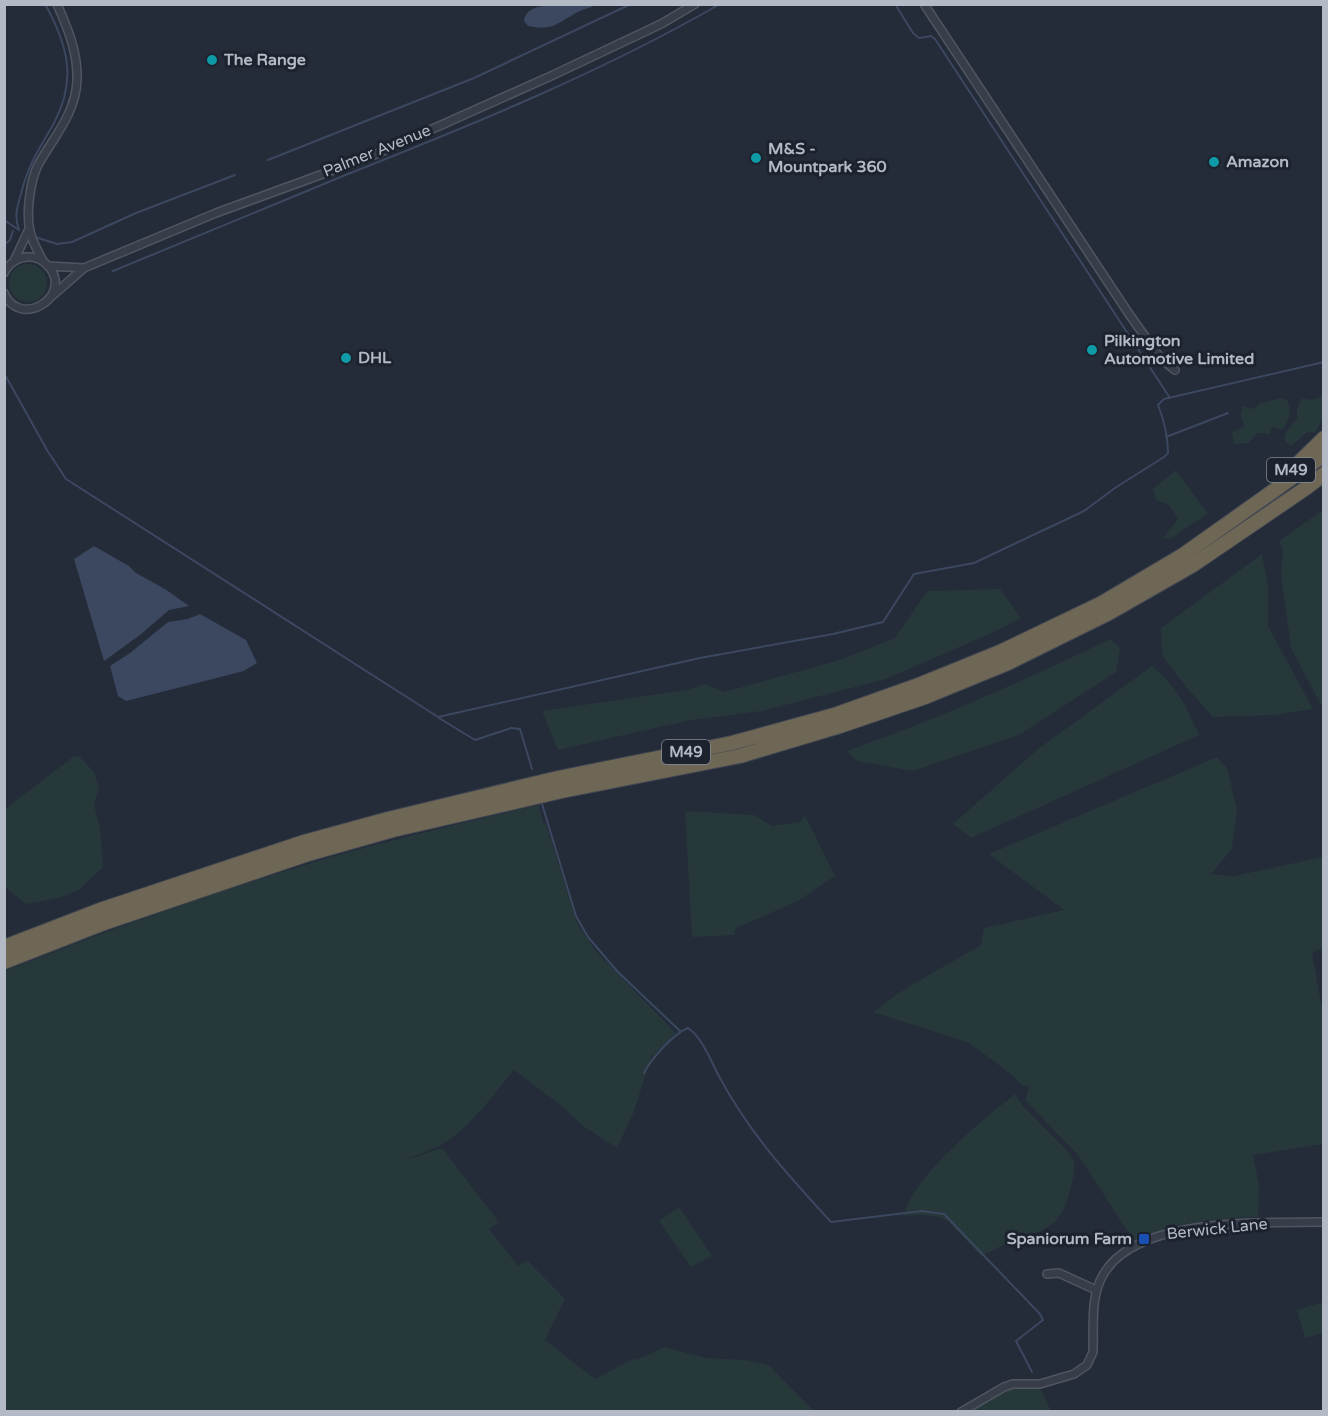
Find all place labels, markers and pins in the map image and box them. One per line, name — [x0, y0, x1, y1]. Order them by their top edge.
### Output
place label: The Range — [223, 50, 306, 70]
marker: The Range — [205, 53, 219, 67]
place label: M&S - Mountpark 360 — [768, 139, 887, 177]
marker: M&S - Mountpark 360 — [749, 151, 763, 165]
place label: Amazon — [1226, 152, 1289, 172]
marker: Amazon — [1207, 155, 1221, 169]
place label: Pilkington Automotive Limited — [1104, 331, 1254, 369]
marker: Pilkington Automotive Limited — [1085, 343, 1099, 357]
place label: DHL — [358, 348, 392, 368]
marker: DHL — [339, 351, 353, 365]
place label: Spaniorum Farm — [1007, 1229, 1132, 1249]
marker: Spaniorum Farm — [1137, 1232, 1151, 1246]

